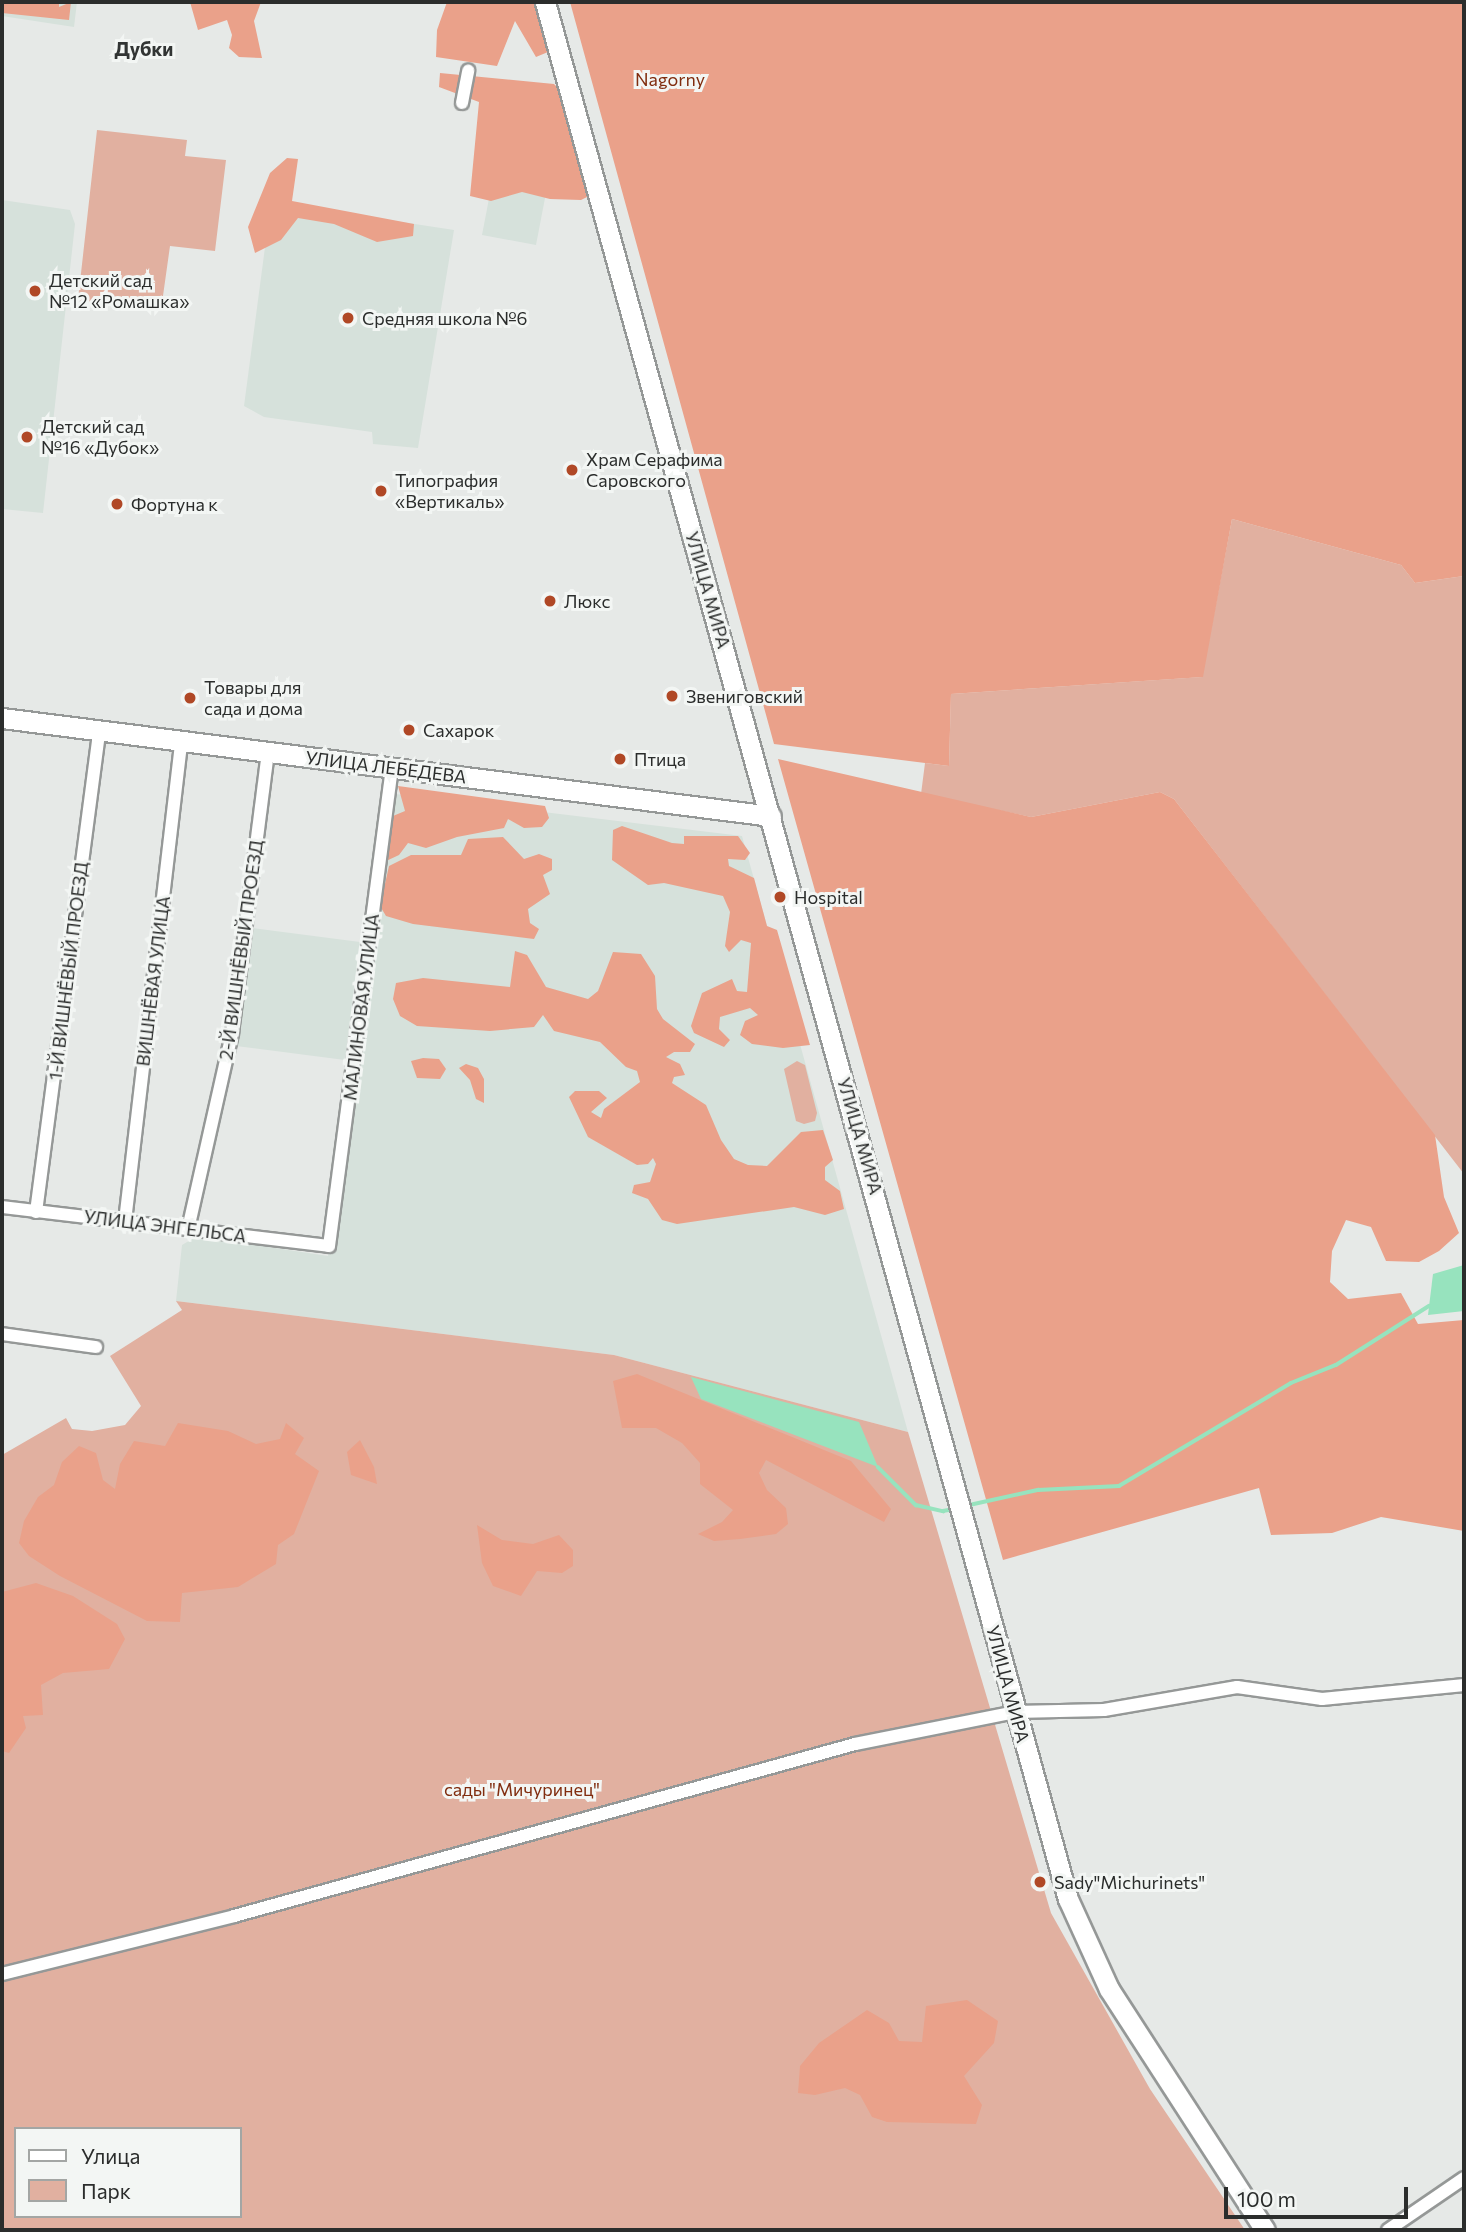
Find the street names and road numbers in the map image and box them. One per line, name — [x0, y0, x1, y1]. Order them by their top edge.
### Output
street label: УЛИЦА МИРА — [681, 529, 735, 651]
street label: УЛИЦА ЛЕБЕДЕВА — [304, 746, 468, 788]
street label: 2-Й ВИШНЁВЫЙ ПРОЕЗД — [215, 839, 267, 1061]
street label: 1-Й ВИШНЁВЫЙ ПРОЕЗД — [44, 861, 92, 1081]
street label: ВИШНЁВАЯ УЛИЦА — [132, 895, 174, 1067]
street label: МАЛИНОВАЯ УЛИЦА — [339, 912, 383, 1102]
street label: УЛИЦА МИРА — [833, 1075, 887, 1197]
street label: УЛИЦА ЭНГЕЛЬСА — [83, 1205, 247, 1247]
street label: УЛИЦА МИРА — [982, 1623, 1034, 1745]

